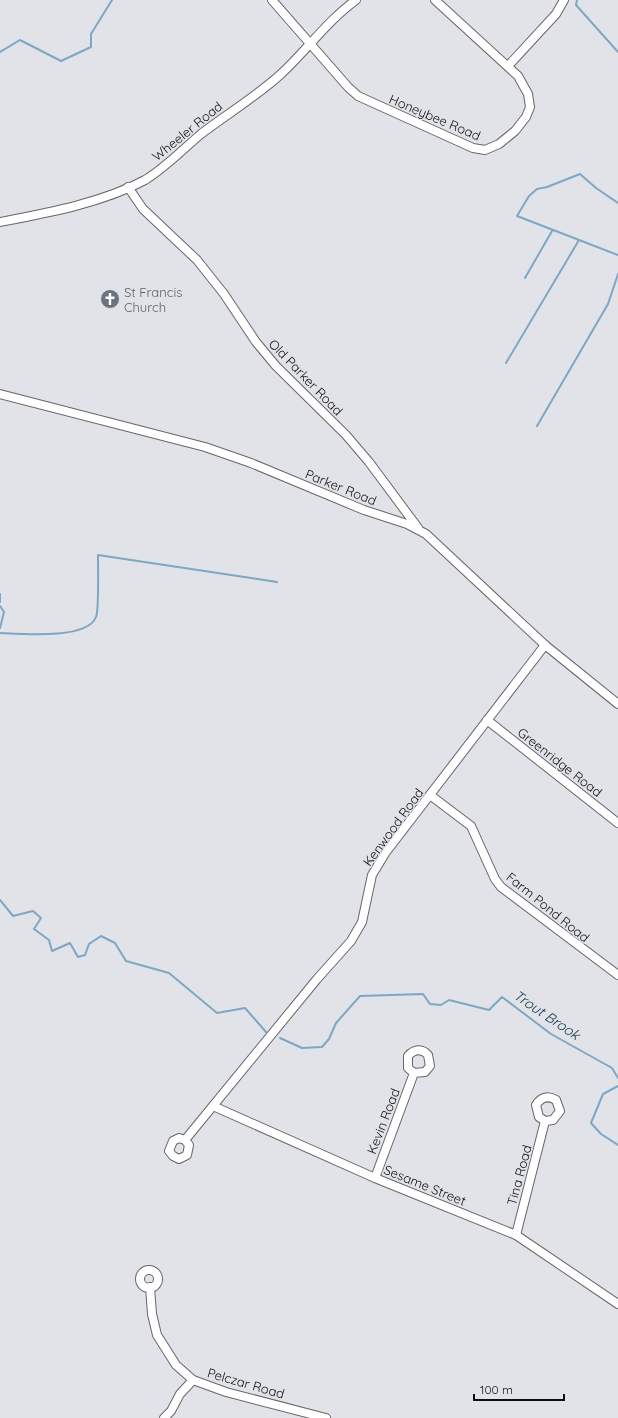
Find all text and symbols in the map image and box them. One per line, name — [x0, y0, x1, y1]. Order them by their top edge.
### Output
street label: Honeybee Road — [387, 91, 483, 143]
street label: Wheeler Road — [149, 98, 225, 164]
place label: St Francis Church — [124, 284, 182, 315]
church icon: St Francis Church — [99, 288, 121, 310]
street label: Old Parker Road — [266, 336, 346, 418]
street label: Parker Road — [303, 465, 379, 509]
street label: Greenridge Road — [515, 724, 605, 800]
street label: Kenwood Road — [359, 785, 427, 869]
street label: Farm Pond Road — [503, 869, 593, 945]
water label: Trout Brook — [510, 986, 585, 1045]
street label: Kevin Road — [363, 1086, 403, 1156]
street label: Tina Road — [503, 1143, 535, 1207]
street label: Sesame Street — [382, 1161, 468, 1209]
street label: Pelczar Road — [206, 1364, 286, 1402]
scale bar — [474, 1376, 564, 1402]
text: 100 m — [480, 1382, 513, 1397]

